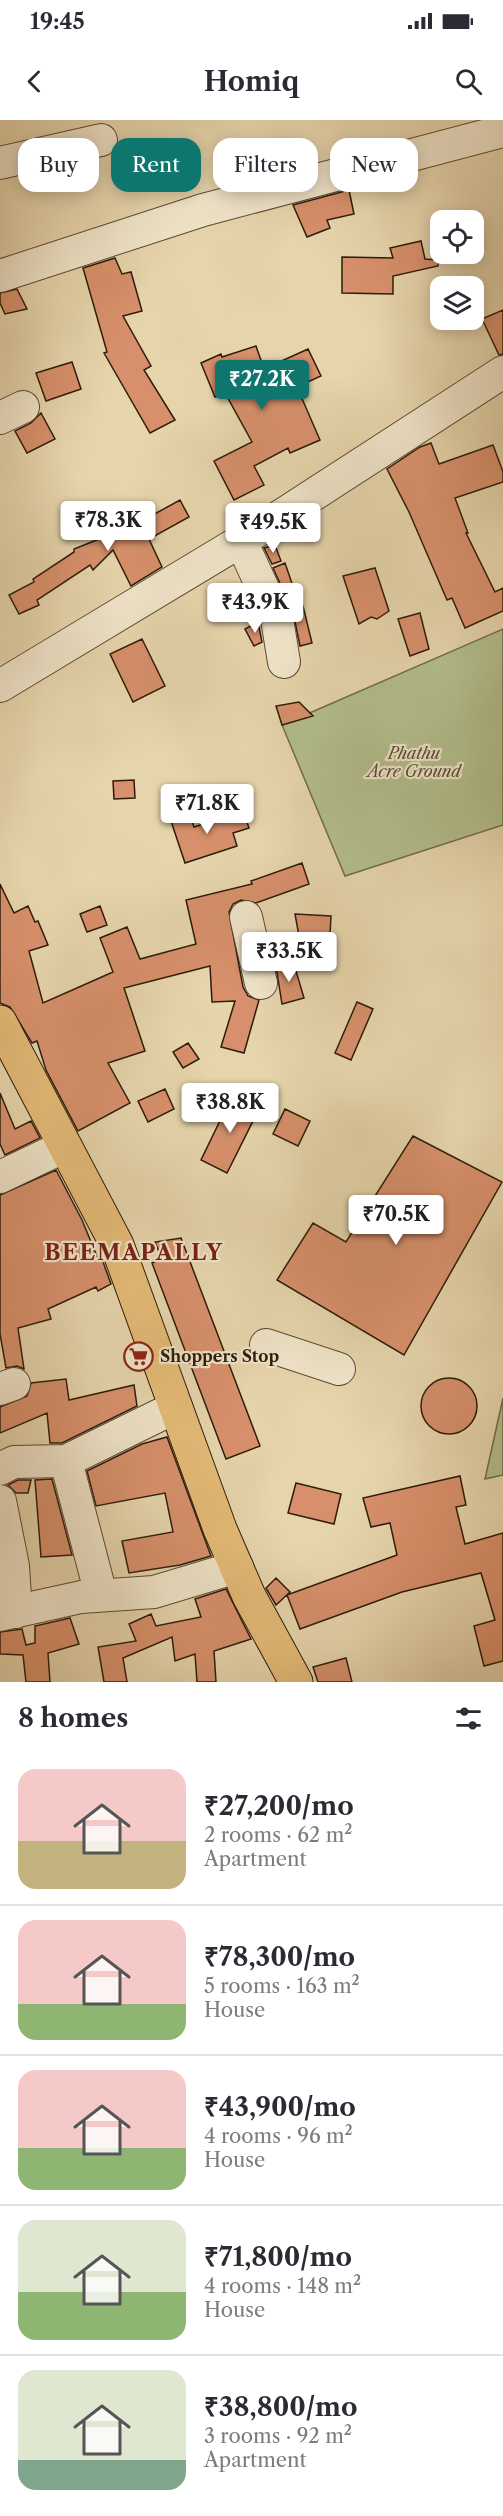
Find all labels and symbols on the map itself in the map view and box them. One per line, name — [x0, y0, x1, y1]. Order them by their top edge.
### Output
pin: ₹27.2K — [213, 360, 311, 411]
pin: ₹78.3K — [59, 501, 157, 552]
pin: ₹49.5K — [224, 503, 322, 554]
pin: ₹43.9K — [206, 583, 304, 634]
park label: Phathu Acre Ground — [364, 743, 462, 781]
pin: ₹71.8K — [158, 784, 256, 835]
pin: ₹33.5K — [240, 932, 338, 983]
pin: ₹38.8K — [181, 1083, 279, 1134]
pin: ₹70.5K — [347, 1195, 445, 1246]
district label: BEEMAPALLY — [44, 1239, 224, 1266]
supermarket icon: Shoppers Stop — [123, 1340, 155, 1372]
place label: Shoppers Stop — [160, 1346, 279, 1366]

